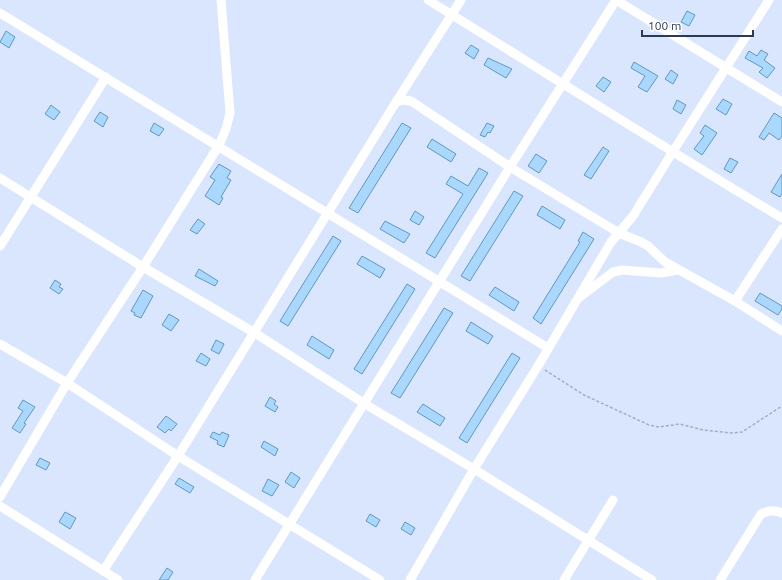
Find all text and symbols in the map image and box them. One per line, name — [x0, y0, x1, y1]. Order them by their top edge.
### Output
scale bar — [642, 12, 753, 38]
text: 100 m — [648, 19, 681, 32]

